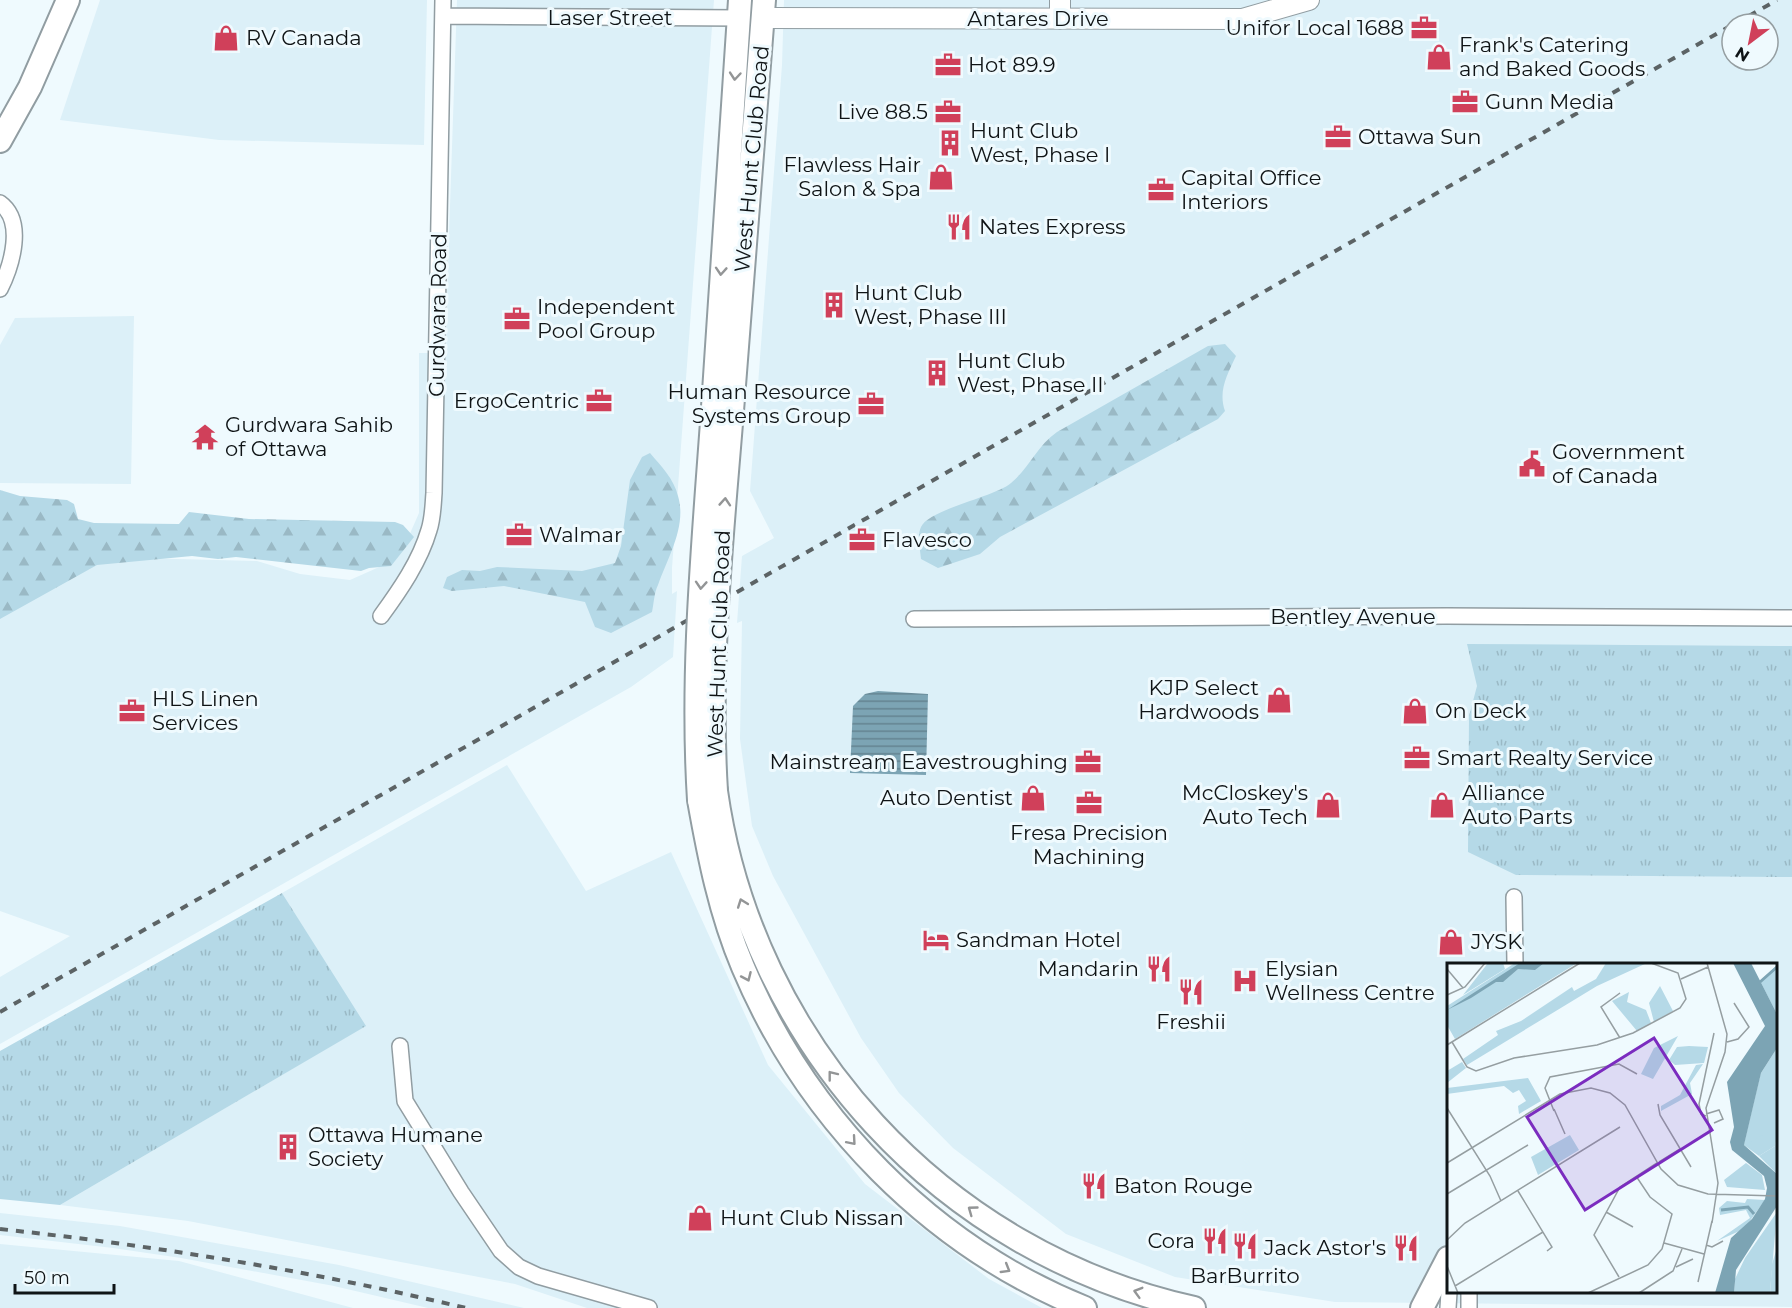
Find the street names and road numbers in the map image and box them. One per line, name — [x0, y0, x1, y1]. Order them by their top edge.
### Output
street label: Laser Street — [547, 5, 673, 30]
street label: Antares Drive — [967, 6, 1109, 31]
street label: West Hunt Club Road — [729, 44, 774, 274]
street label: Gurdwara Road — [424, 233, 451, 397]
street label: West Hunt Club Road — [702, 530, 735, 758]
street label: Bentley Avenue — [1270, 604, 1436, 629]

